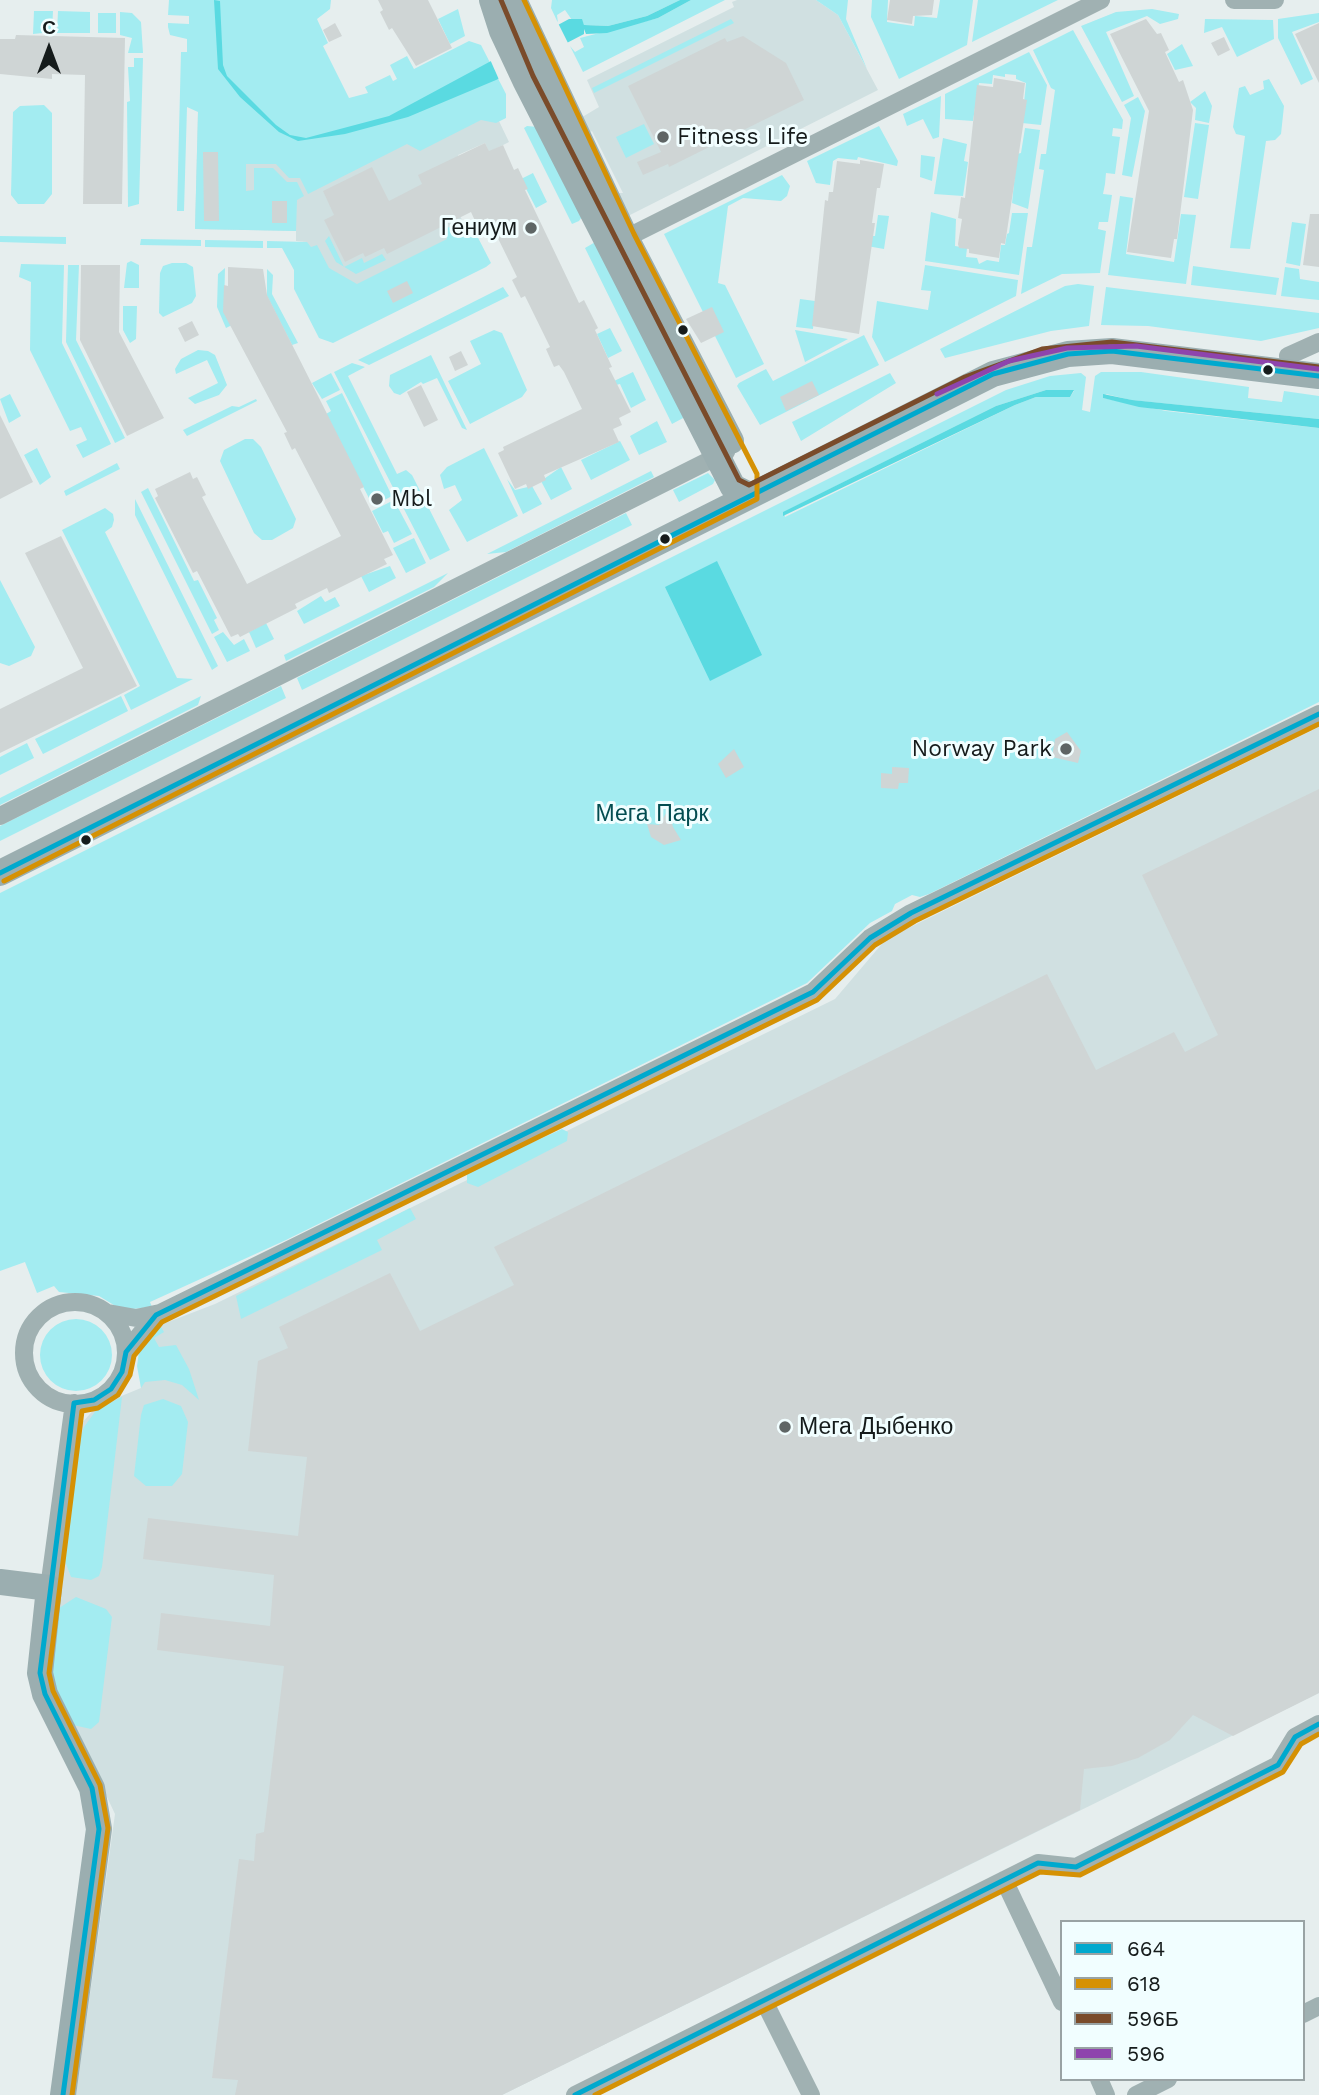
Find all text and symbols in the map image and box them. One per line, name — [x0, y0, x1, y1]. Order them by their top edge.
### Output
north arrow — [14, 14, 84, 84]
text: С — [42, 16, 56, 39]
place label: Fitness Life — [677, 123, 808, 151]
marker: Fitness Life — [655, 129, 671, 145]
place label: Гениум — [441, 214, 517, 242]
marker: Гениум — [523, 220, 539, 236]
unlabelled marker — [676, 323, 690, 337]
unlabelled marker — [1261, 363, 1275, 377]
place label: Mbl — [391, 485, 432, 513]
marker: Mbl — [369, 491, 385, 507]
unlabelled marker — [658, 532, 672, 546]
place label: Norway Park — [912, 735, 1052, 763]
marker: Norway Park — [1058, 741, 1074, 757]
park label: Мега Парк — [596, 800, 708, 828]
unlabelled marker — [79, 833, 93, 847]
place label: Мега Дыбенко — [799, 1413, 953, 1441]
marker: Мега Дыбенко — [777, 1419, 793, 1435]
legend — [1060, 1920, 1305, 2081]
text: 664 — [1127, 1936, 1165, 1961]
text: 618 — [1127, 1971, 1161, 1996]
text: 596Б — [1127, 2006, 1179, 2031]
text: 596 — [1127, 2041, 1165, 2066]

